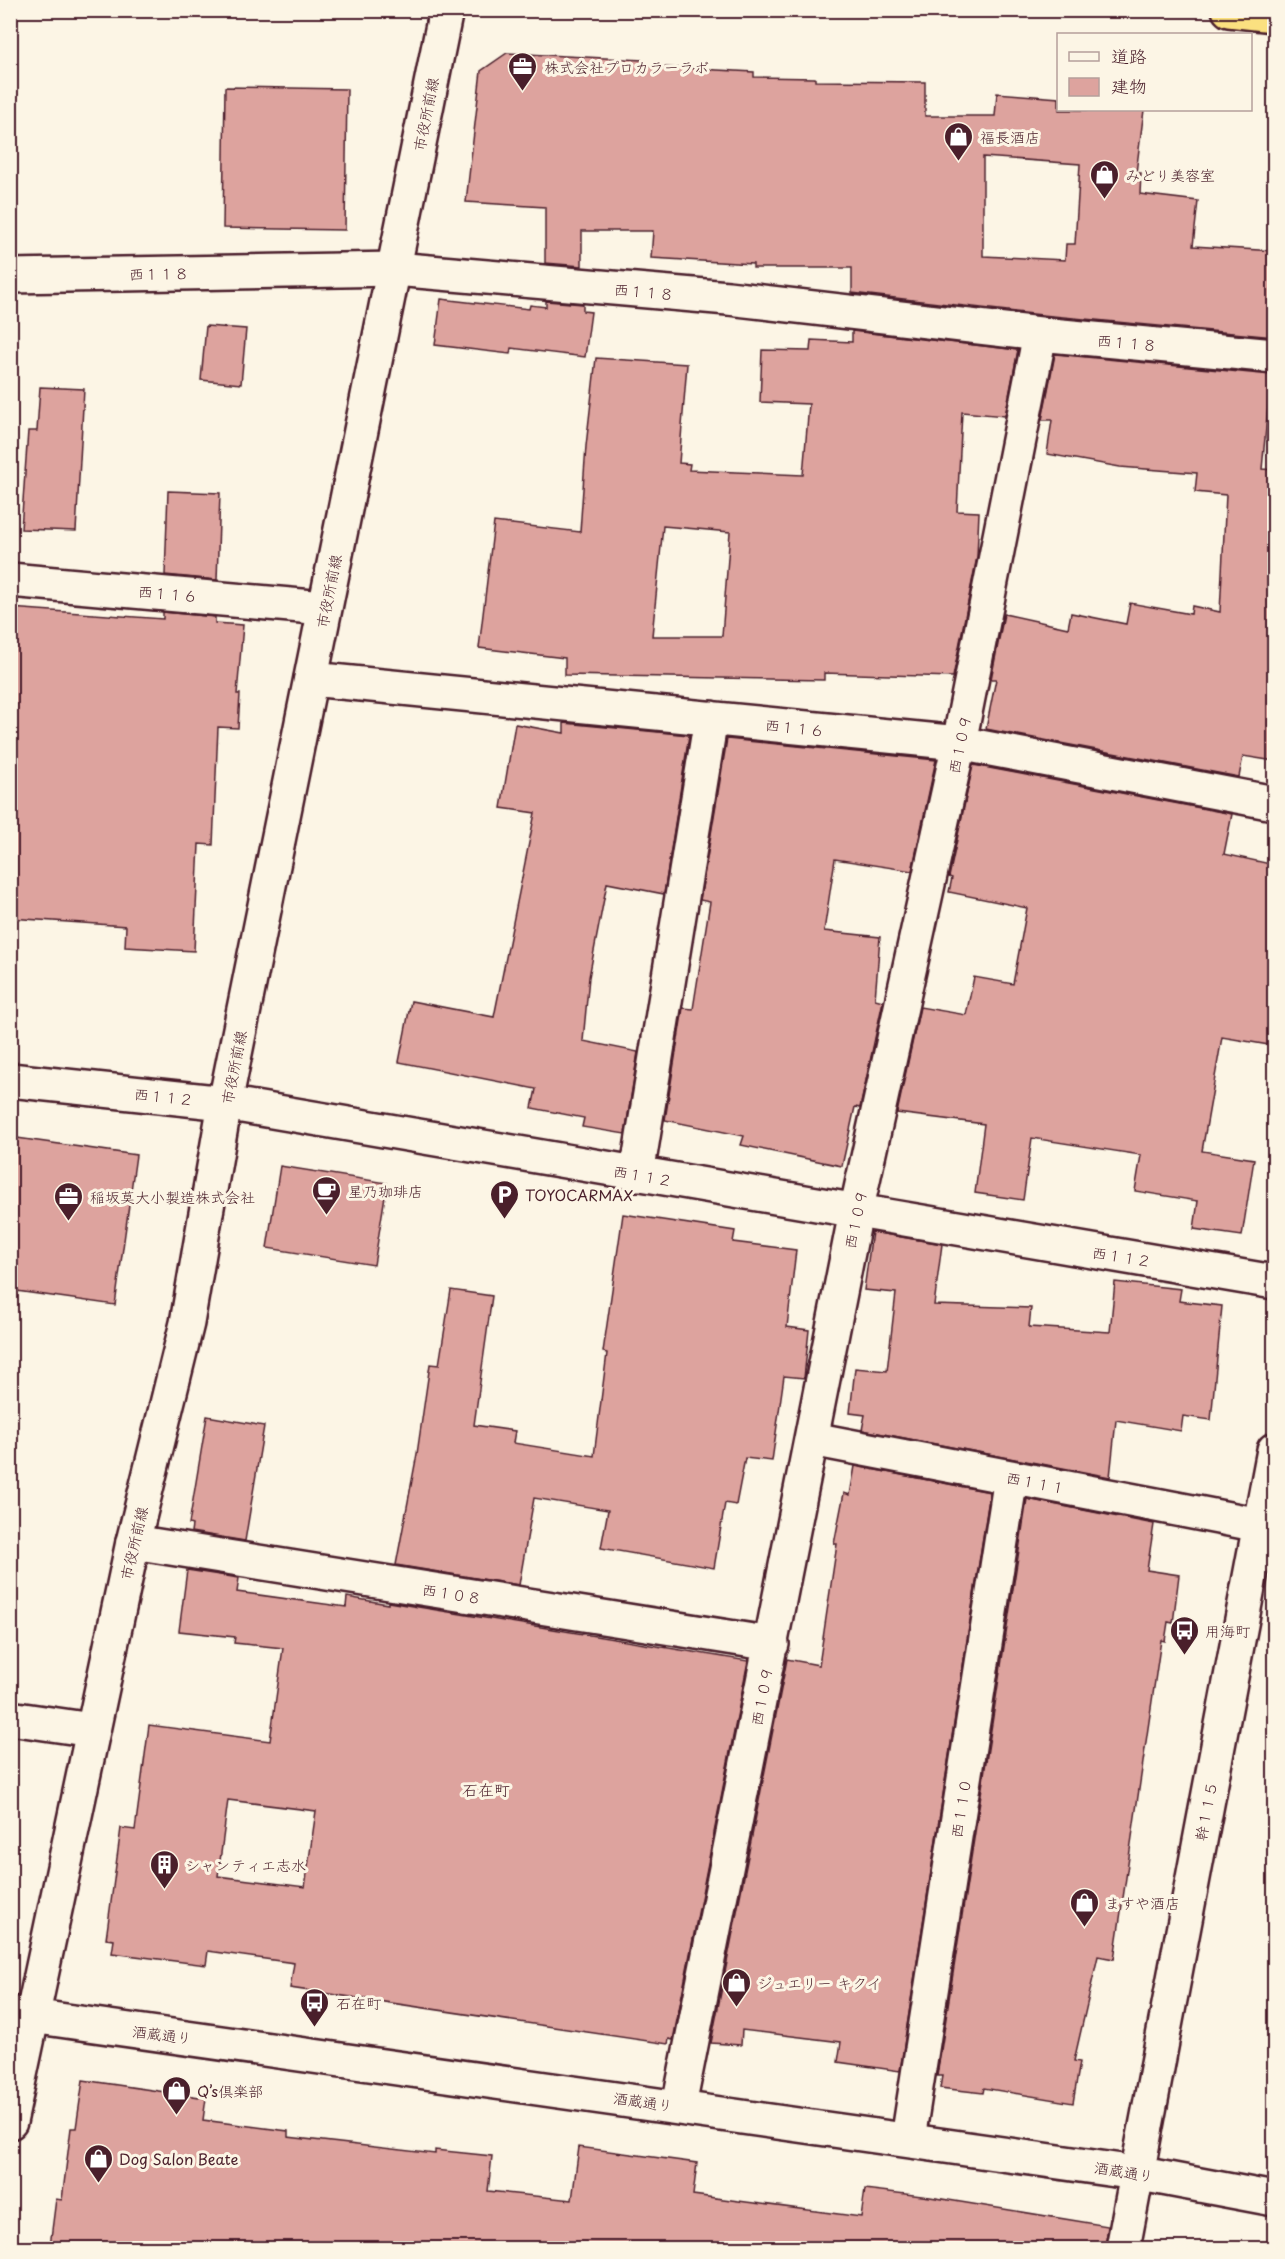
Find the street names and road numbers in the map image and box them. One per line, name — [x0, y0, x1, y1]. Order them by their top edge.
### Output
street label: 市役所前線 — [407, 75, 443, 153]
street label: 西１１８ — [129, 261, 189, 285]
street label: 西１１８ — [613, 277, 675, 305]
street label: 西１１８ — [1096, 328, 1158, 356]
street label: 市役所前線 — [310, 552, 346, 630]
street label: 西１１６ — [137, 579, 199, 607]
street label: 西１１６ — [764, 712, 826, 742]
street label: 西１０９ — [942, 712, 976, 776]
street label: 市役所前線 — [215, 1028, 251, 1106]
street label: 西１１２ — [133, 1081, 195, 1111]
street label: 西１１２ — [611, 1158, 675, 1192]
street label: 西１０９ — [838, 1187, 872, 1251]
street label: 西１１２ — [1091, 1240, 1153, 1272]
street label: 西１１１ — [1004, 1465, 1068, 1499]
street label: 市役所前線 — [113, 1504, 153, 1582]
street label: 西１０８ — [421, 1577, 483, 1609]
street label: 西１０９ — [744, 1664, 778, 1728]
street label: 西１１０ — [944, 1777, 976, 1839]
street label: 幹１１５ — [1188, 1779, 1222, 1843]
street label: 酒蔵通り — [131, 2019, 193, 2049]
street label: 酒蔵通り — [612, 2085, 674, 2117]
street label: 酒蔵通り — [1093, 2155, 1155, 2187]

